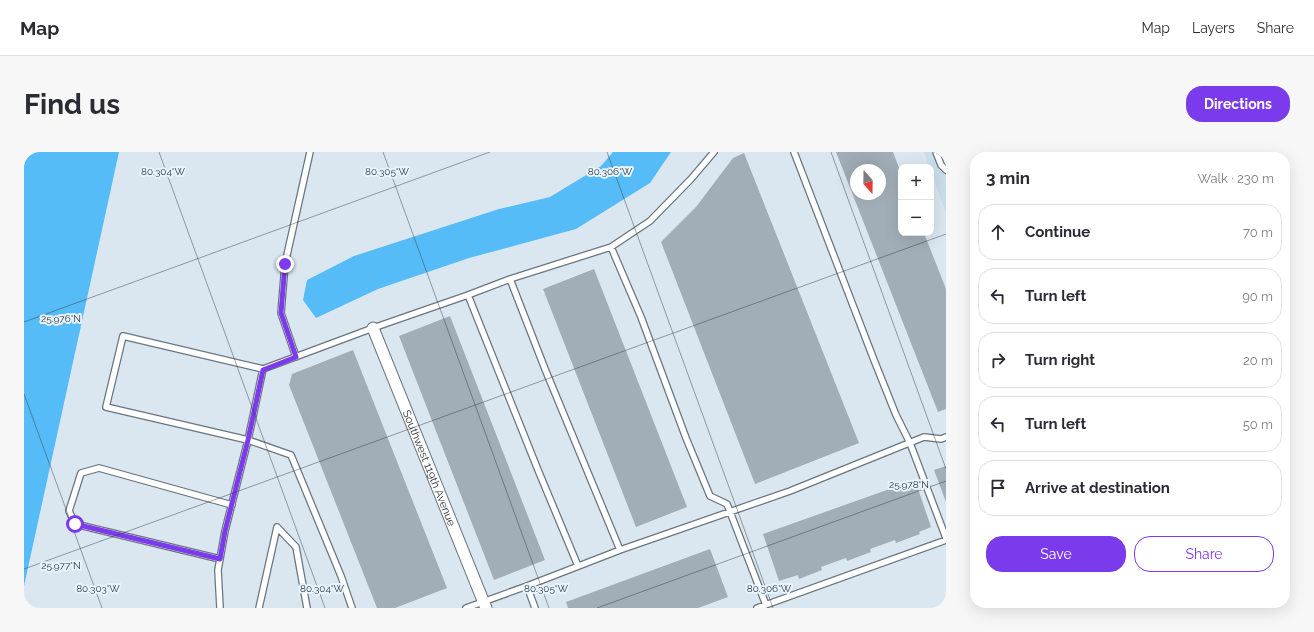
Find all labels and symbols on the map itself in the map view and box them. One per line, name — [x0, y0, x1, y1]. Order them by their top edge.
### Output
north arrow — [850, 164, 886, 200]
text: 80.304°W — [141, 166, 185, 177]
text: 80.305°W — [365, 166, 410, 177]
text: 80.306°W — [588, 166, 633, 177]
route end — [276, 255, 294, 273]
text: 25.976°N — [41, 313, 81, 324]
street label: Southwest 119th Avenue — [400, 408, 458, 529]
text: 25.978°N — [889, 479, 929, 490]
route start — [66, 515, 84, 533]
text: 25.977°N — [41, 560, 81, 571]
text: 80.303°W — [76, 583, 120, 594]
text: 80.304°W — [300, 583, 344, 594]
text: 80.305°W — [524, 583, 569, 594]
text: 80.306°W — [747, 583, 792, 594]

